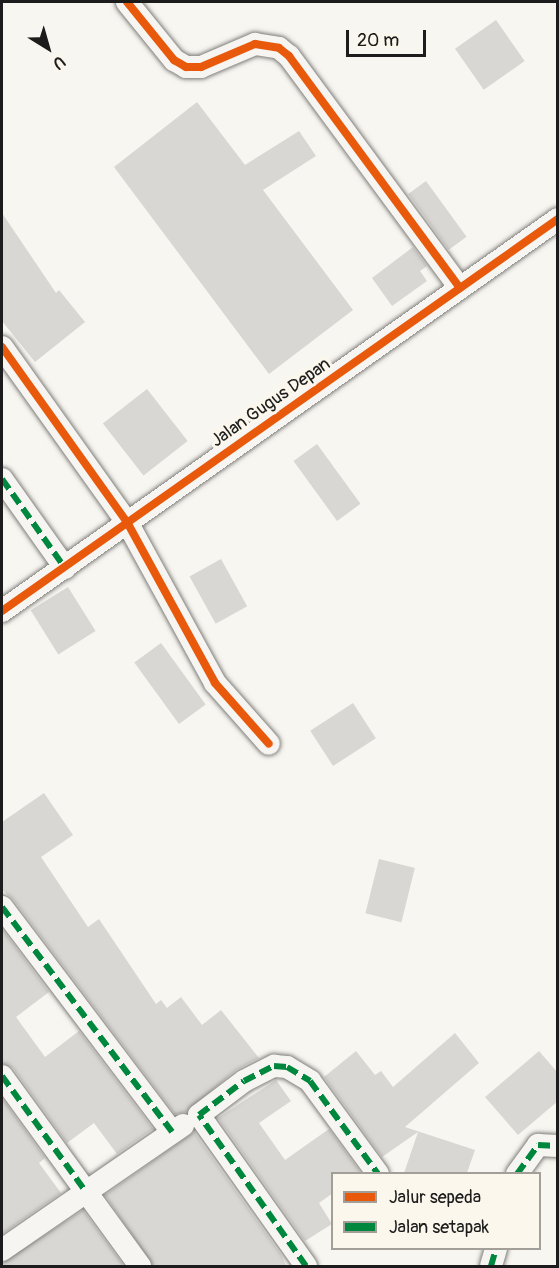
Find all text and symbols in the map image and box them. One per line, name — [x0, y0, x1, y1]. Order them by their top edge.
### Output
north arrow — [18, 18, 78, 78]
scale bar — [349, 18, 428, 56]
text: 20 m — [357, 29, 399, 52]
text: U — [49, 51, 69, 74]
street label: Jalan Gugus Depan — [207, 354, 335, 452]
legend — [331, 1172, 541, 1250]
text: Jalur sepeda — [389, 1186, 481, 1209]
text: Jalan setapak — [389, 1216, 489, 1239]

